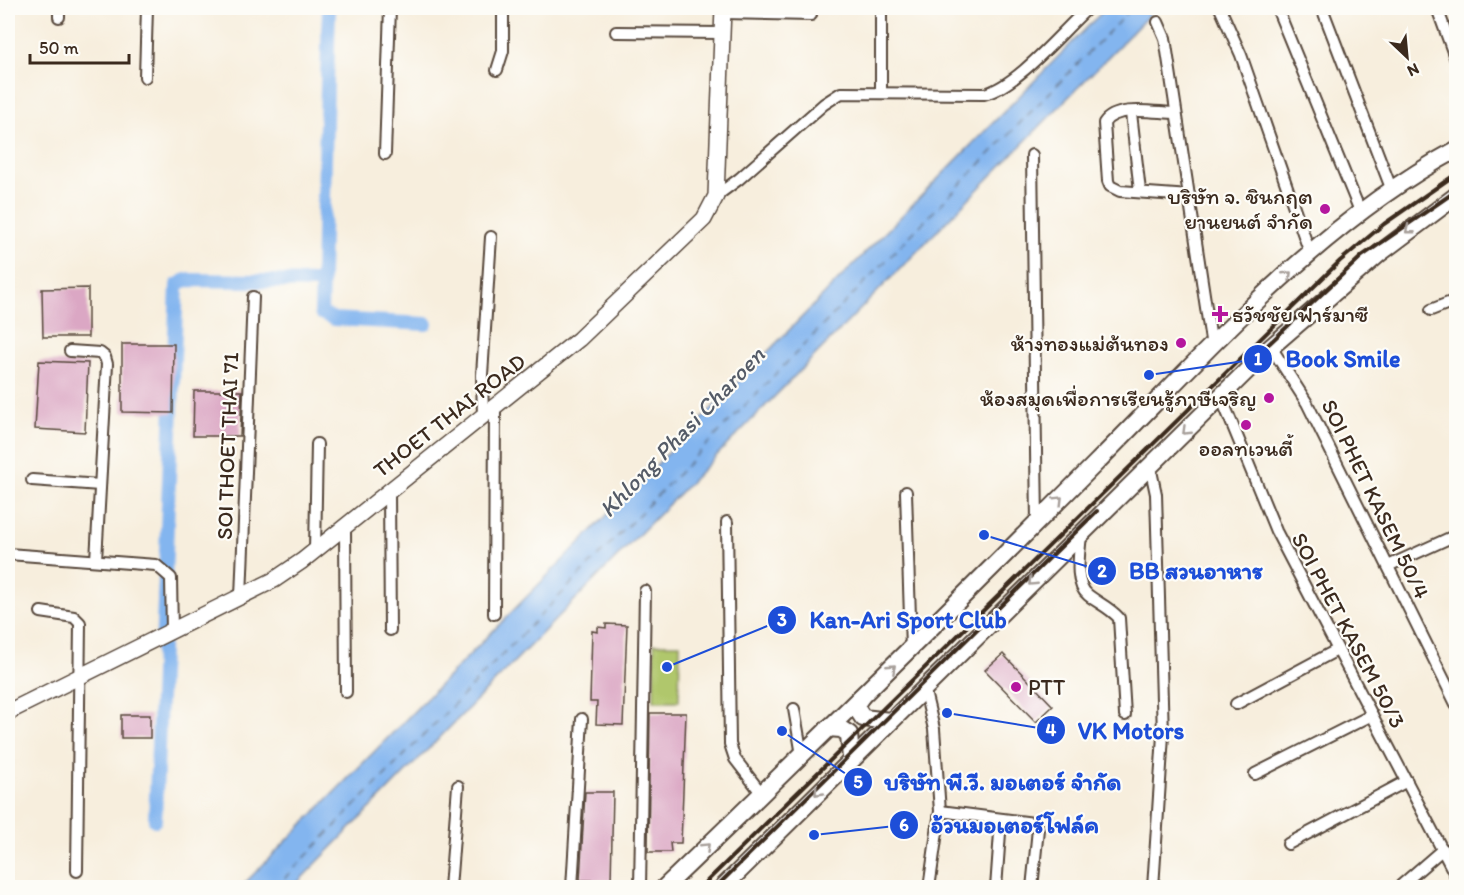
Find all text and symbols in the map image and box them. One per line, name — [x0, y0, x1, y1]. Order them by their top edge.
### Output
scale bar — [30, 27, 129, 65]
north arrow — [1377, 27, 1437, 87]
text: 50 m — [39, 37, 79, 59]
text: N — [1404, 59, 1422, 81]
place label: บริษัท จ. ชินกฤต ยานยนต์ จำกัด — [1167, 183, 1313, 235]
marker: บริษัท จ. ชินกฤต ยานยนต์ จำกัด — [1318, 202, 1332, 216]
one-way arrow — [1405, 223, 1416, 234]
one-way arrow — [1280, 271, 1291, 282]
place label: ธวัชชัย ฟาร์มาซี — [1232, 301, 1369, 328]
marker: ธวัชชัย ฟาร์มาซี — [1213, 307, 1227, 321]
place label: ห้างทองแม่ต้นทอง — [1011, 330, 1169, 357]
marker: ห้างทองแม่ต้นทอง — [1174, 336, 1188, 350]
callout: Book Smile — [1243, 338, 1413, 380]
water label: Khlong Phasi Charoen — [593, 340, 771, 523]
text: Book Smile — [1286, 344, 1400, 373]
street label: THOET THAI ROAD — [368, 347, 531, 483]
text: 1 — [1254, 348, 1263, 370]
street label: SOI THOET THAI 71 — [211, 352, 244, 540]
place label: ห้องสมุดเพื่อการเรียนรู้ภาษีเจริญ — [980, 385, 1257, 413]
marker: ห้องสมุดเพื่อการเรียนรู้ภาษีเจริญ — [1262, 391, 1276, 405]
street label: SOI PHET KASEM 50/4 — [1315, 395, 1436, 603]
marker: ออลทเวนตี้ — [1239, 418, 1253, 432]
one-way arrow — [1182, 423, 1193, 434]
place label: ออลทเวนตี้ — [1199, 434, 1294, 462]
one-way arrow — [1052, 497, 1063, 508]
street label: SOI PHET KASEM 50/3 — [1286, 528, 1412, 733]
callout: BB สวนอาหาร — [1087, 550, 1275, 592]
text: BB สวนอาหาร — [1129, 556, 1263, 585]
text: 2 — [1097, 560, 1107, 582]
one-way arrow — [1028, 574, 1039, 585]
callout: Kan-Ari Sport Club — [767, 599, 1018, 641]
text: Kan-Ari Sport Club — [809, 605, 1007, 635]
text: 3 — [777, 609, 787, 631]
one-way arrow — [885, 664, 895, 675]
place label: PTT — [1028, 674, 1066, 701]
marker: PTT — [1009, 680, 1023, 694]
callout: VK Motors — [1036, 709, 1197, 751]
text: VK Motors — [1078, 716, 1184, 745]
text: 4 — [1046, 719, 1057, 741]
callout: บริษัท พี.วี. มอเตอร์ จำกัด — [843, 761, 1134, 803]
text: บริษัท พี.วี. มอเตอร์ จำกัด — [883, 767, 1122, 796]
text: 5 — [853, 771, 863, 793]
one-way arrow — [815, 785, 826, 796]
callout: อ้วนมอเตอร์โฟล์ค — [889, 804, 1112, 846]
text: อ้วนมอเตอร์โฟล์ค — [931, 810, 1099, 839]
text: 6 — [899, 814, 909, 836]
one-way arrow — [700, 843, 710, 854]

